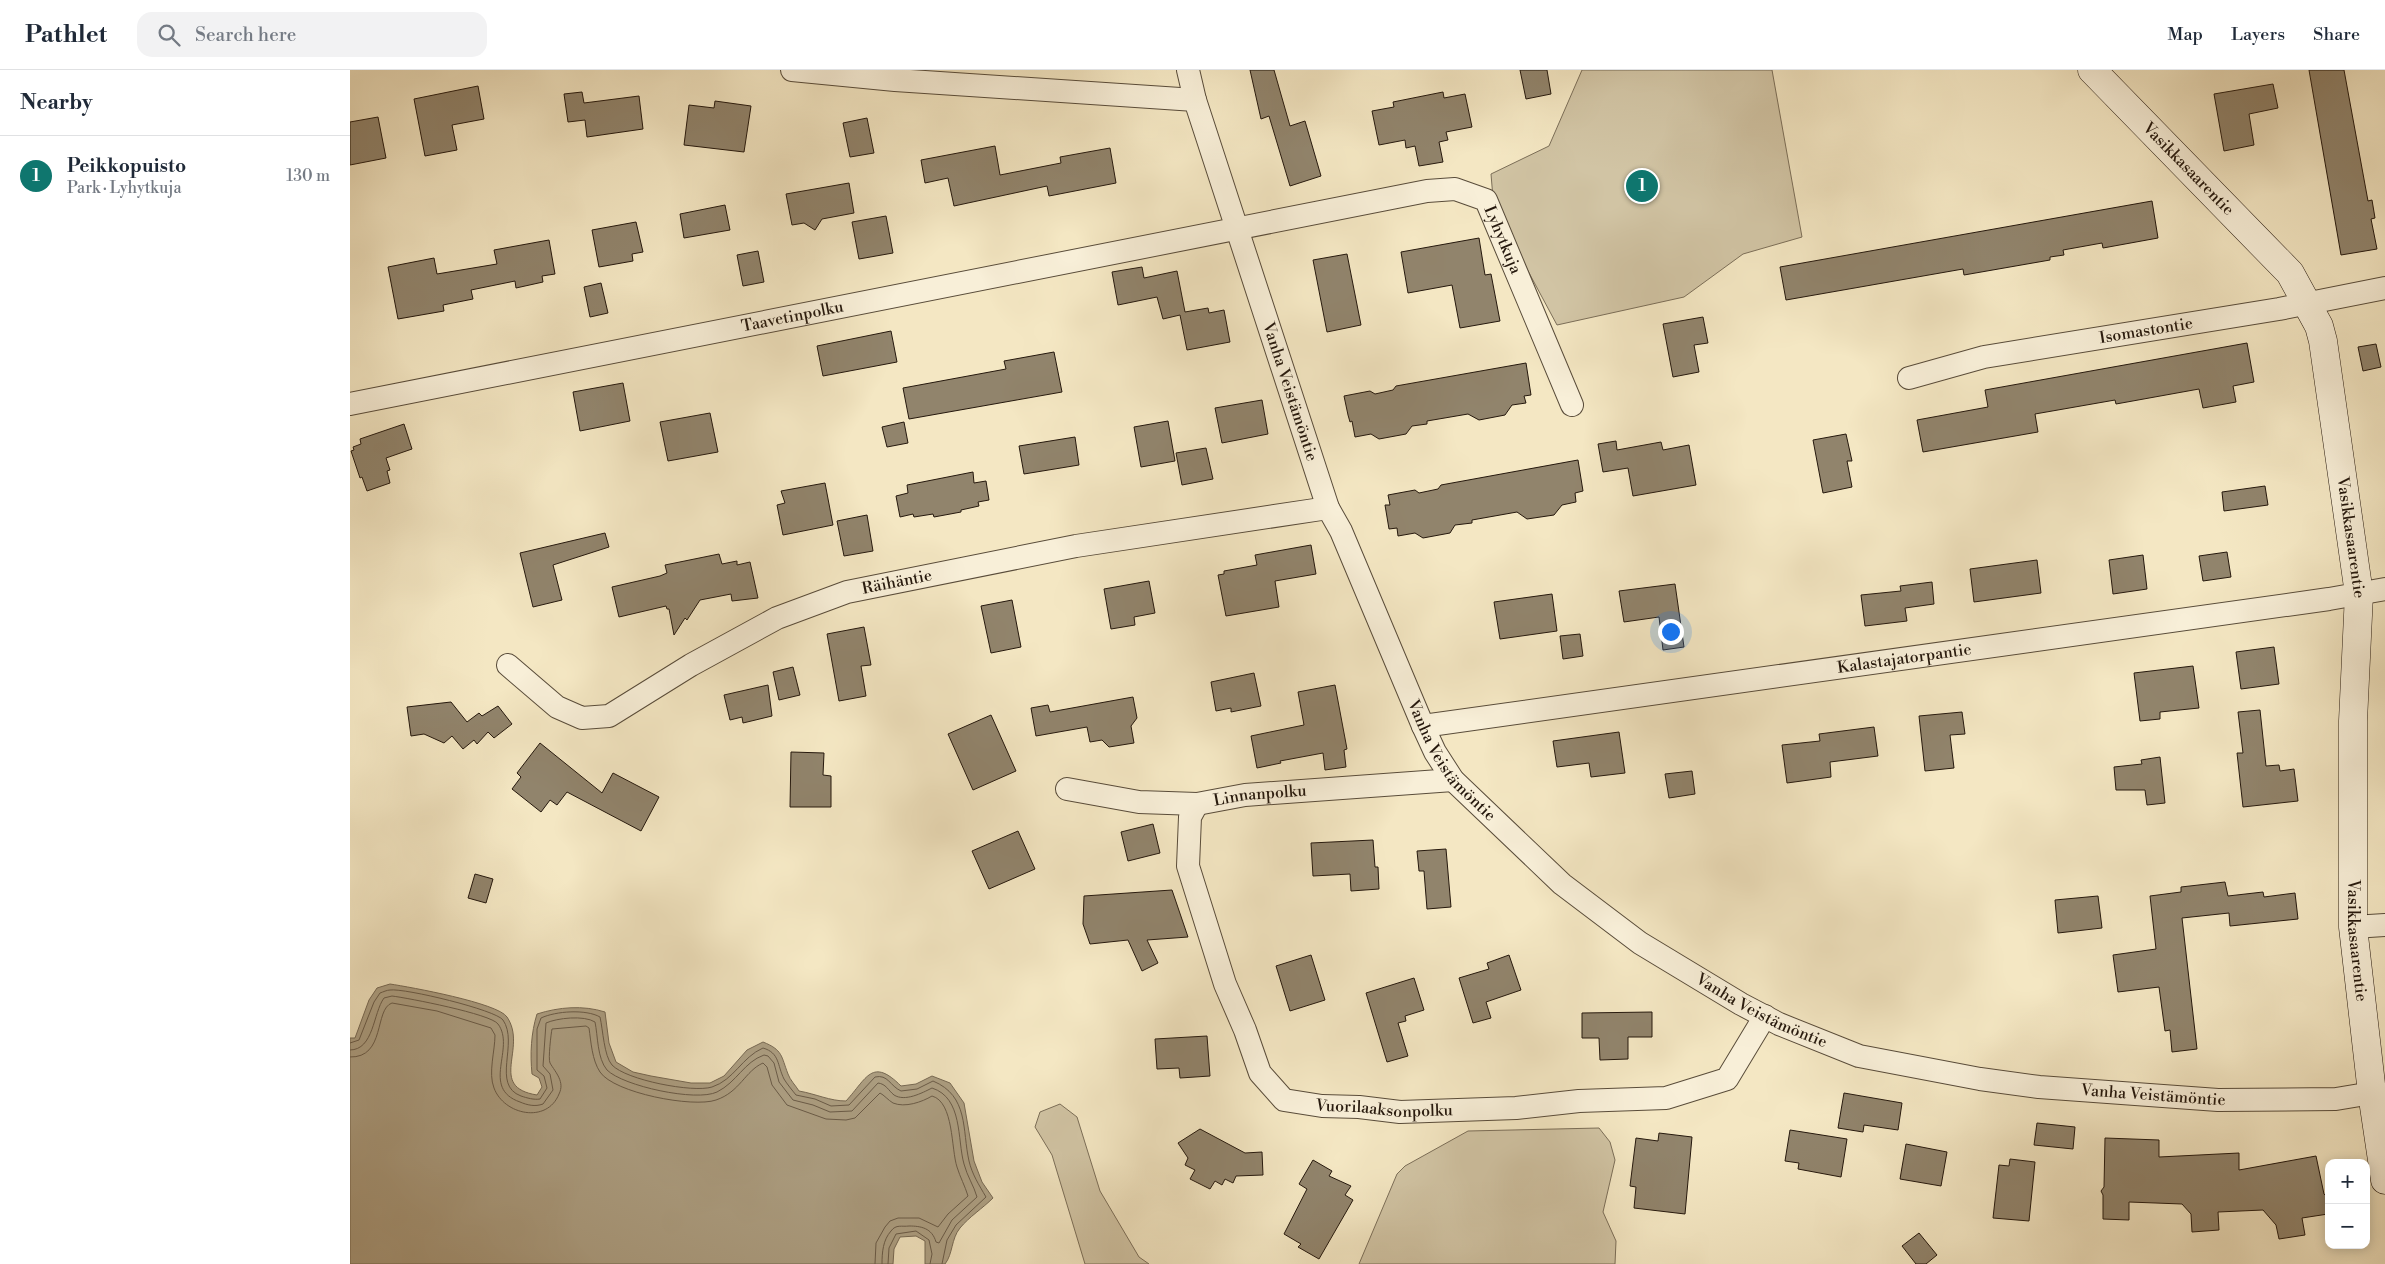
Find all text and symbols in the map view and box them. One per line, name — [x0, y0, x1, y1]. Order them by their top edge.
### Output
search box — [137, 12, 487, 57]
text: Pathlet — [25, 20, 107, 50]
icon: search — [155, 21, 183, 49]
text: Search here — [195, 23, 296, 47]
text: Map — [2168, 23, 2203, 46]
text: Layers — [2231, 23, 2285, 46]
text: Share — [2313, 23, 2360, 46]
text: Nearby — [20, 90, 93, 116]
street label: Vasikkasaarentie — [2138, 117, 2238, 220]
text: Peikkopuisto — [67, 154, 186, 178]
text: 1 — [32, 166, 40, 186]
text: 130 m — [286, 166, 330, 186]
pin: 1 — [1626, 167, 1658, 205]
text: Park · Lyhytkuja — [67, 178, 182, 198]
street label: Lyhytkuja — [1480, 203, 1526, 278]
street label: Taavetinpolku — [740, 297, 845, 336]
street label: Isomastontie — [2098, 313, 2194, 348]
street label: Vanha Veistämöntie — [1258, 319, 1322, 464]
street label: Vasikkasaarentie — [2332, 474, 2369, 599]
street label: Räihäntie — [860, 565, 934, 599]
your location — [1658, 619, 1684, 645]
street label: Kalastajatorpantie — [1836, 639, 1973, 678]
street label: Vanha Veistämöntie — [1403, 696, 1500, 825]
street label: Linnanpolku — [1212, 781, 1307, 811]
street label: Vasikkasaarentie — [2343, 879, 2371, 1003]
street label: Vanha Veistämöntie — [1691, 969, 1830, 1052]
street label: Vanha Veistämöntie — [2079, 1080, 2226, 1110]
street label: Vuorilaaksonpolku — [1313, 1095, 1453, 1122]
map controls — [2325, 1159, 2370, 1249]
button: + — [2325, 1159, 2370, 1204]
button: − — [2325, 1204, 2370, 1249]

